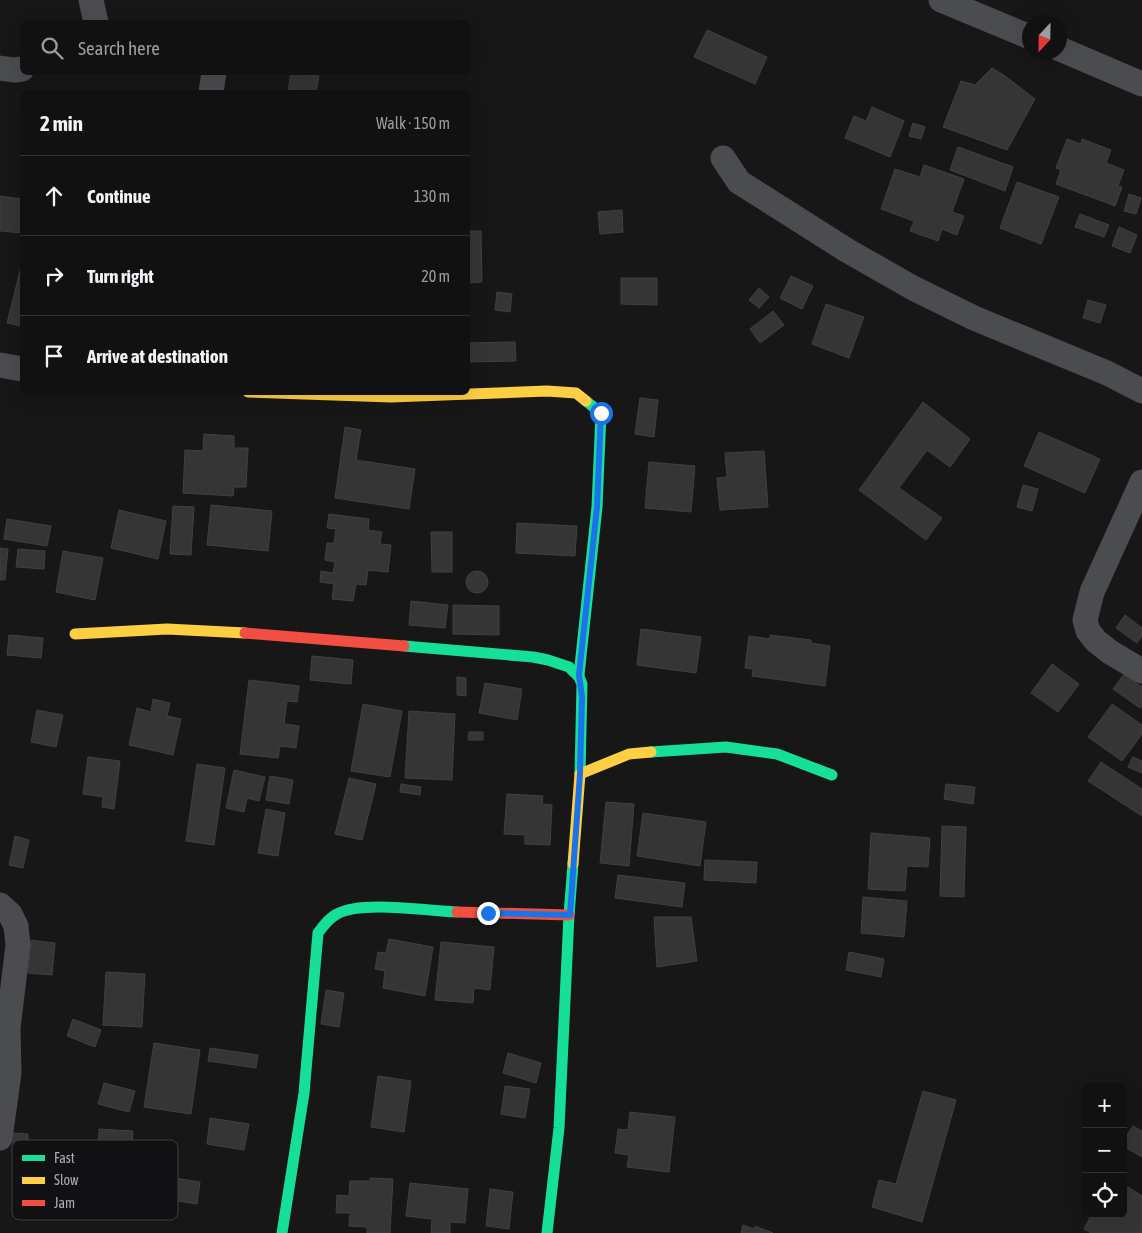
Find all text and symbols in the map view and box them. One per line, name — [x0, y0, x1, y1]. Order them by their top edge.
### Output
north arrow — [1022, 15, 1067, 60]
search box — [20, 20, 470, 75]
icon: search — [38, 34, 66, 62]
text: Search here — [78, 37, 160, 59]
text: 2 min — [40, 111, 83, 135]
text: Walk · 150 m — [376, 114, 450, 132]
icon: ahead — [40, 182, 68, 210]
text: Continue — [87, 185, 151, 207]
text: 130 m — [414, 187, 450, 205]
icon: right — [40, 262, 68, 290]
text: Turn right — [87, 265, 154, 287]
text: 20 m — [421, 267, 450, 285]
icon: arrive — [40, 342, 68, 370]
text: Arrive at destination — [87, 345, 228, 367]
route start — [590, 402, 613, 425]
route end — [477, 902, 500, 925]
map controls — [1082, 1083, 1127, 1218]
button: + — [1082, 1083, 1127, 1128]
button: − — [1082, 1128, 1127, 1173]
legend — [12, 1140, 178, 1220]
text: Fast — [54, 1150, 75, 1166]
text: Slow — [54, 1172, 79, 1188]
button: locate — [1082, 1173, 1127, 1218]
text: Jam — [54, 1195, 75, 1211]

